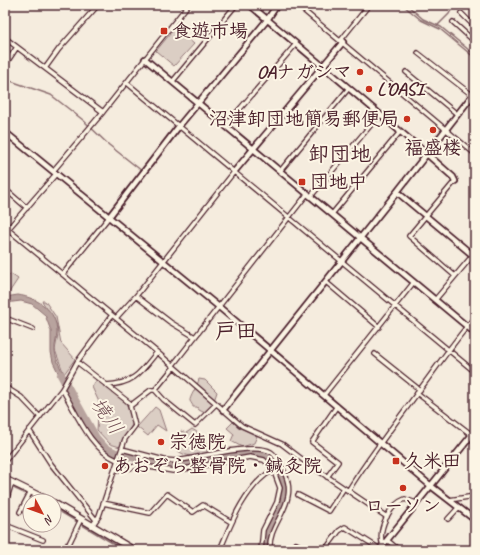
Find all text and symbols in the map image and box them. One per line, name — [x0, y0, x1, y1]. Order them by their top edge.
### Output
place label: 食遊市場 — [172, 19, 248, 43]
marker: 食遊市場 — [159, 26, 169, 36]
place label: OAナガシマ — [257, 60, 352, 84]
marker: OAナガシマ — [355, 67, 365, 77]
place label: L’OASI — [377, 77, 428, 101]
marker: L’OASI — [364, 84, 374, 94]
place label: 沼津卸団地簡易郵便局 — [209, 107, 399, 131]
marker: 沼津卸団地簡易郵便局 — [402, 114, 412, 124]
marker: 福盛楼 — [428, 125, 438, 135]
place label: 福盛楼 — [404, 136, 462, 160]
district label: 卸団地 — [309, 141, 372, 167]
place label: 団地中 — [310, 170, 367, 194]
marker: 団地中 — [297, 177, 307, 187]
district label: 戸田 — [215, 318, 257, 344]
water label: 境川 — [85, 392, 129, 440]
place label: 宗徳院 — [169, 430, 226, 454]
marker: 宗徳院 — [156, 437, 166, 447]
place label: 久米田 — [404, 449, 461, 473]
place label: あおぞら整骨院・鍼灸院 — [113, 454, 322, 478]
marker: 久米田 — [391, 456, 401, 466]
marker: あおぞら整骨院・鍼灸院 — [100, 461, 110, 471]
marker: ローソン — [398, 483, 408, 493]
north arrow — [22, 493, 62, 533]
place label: ローソン — [365, 494, 441, 518]
text: N — [41, 512, 57, 528]

